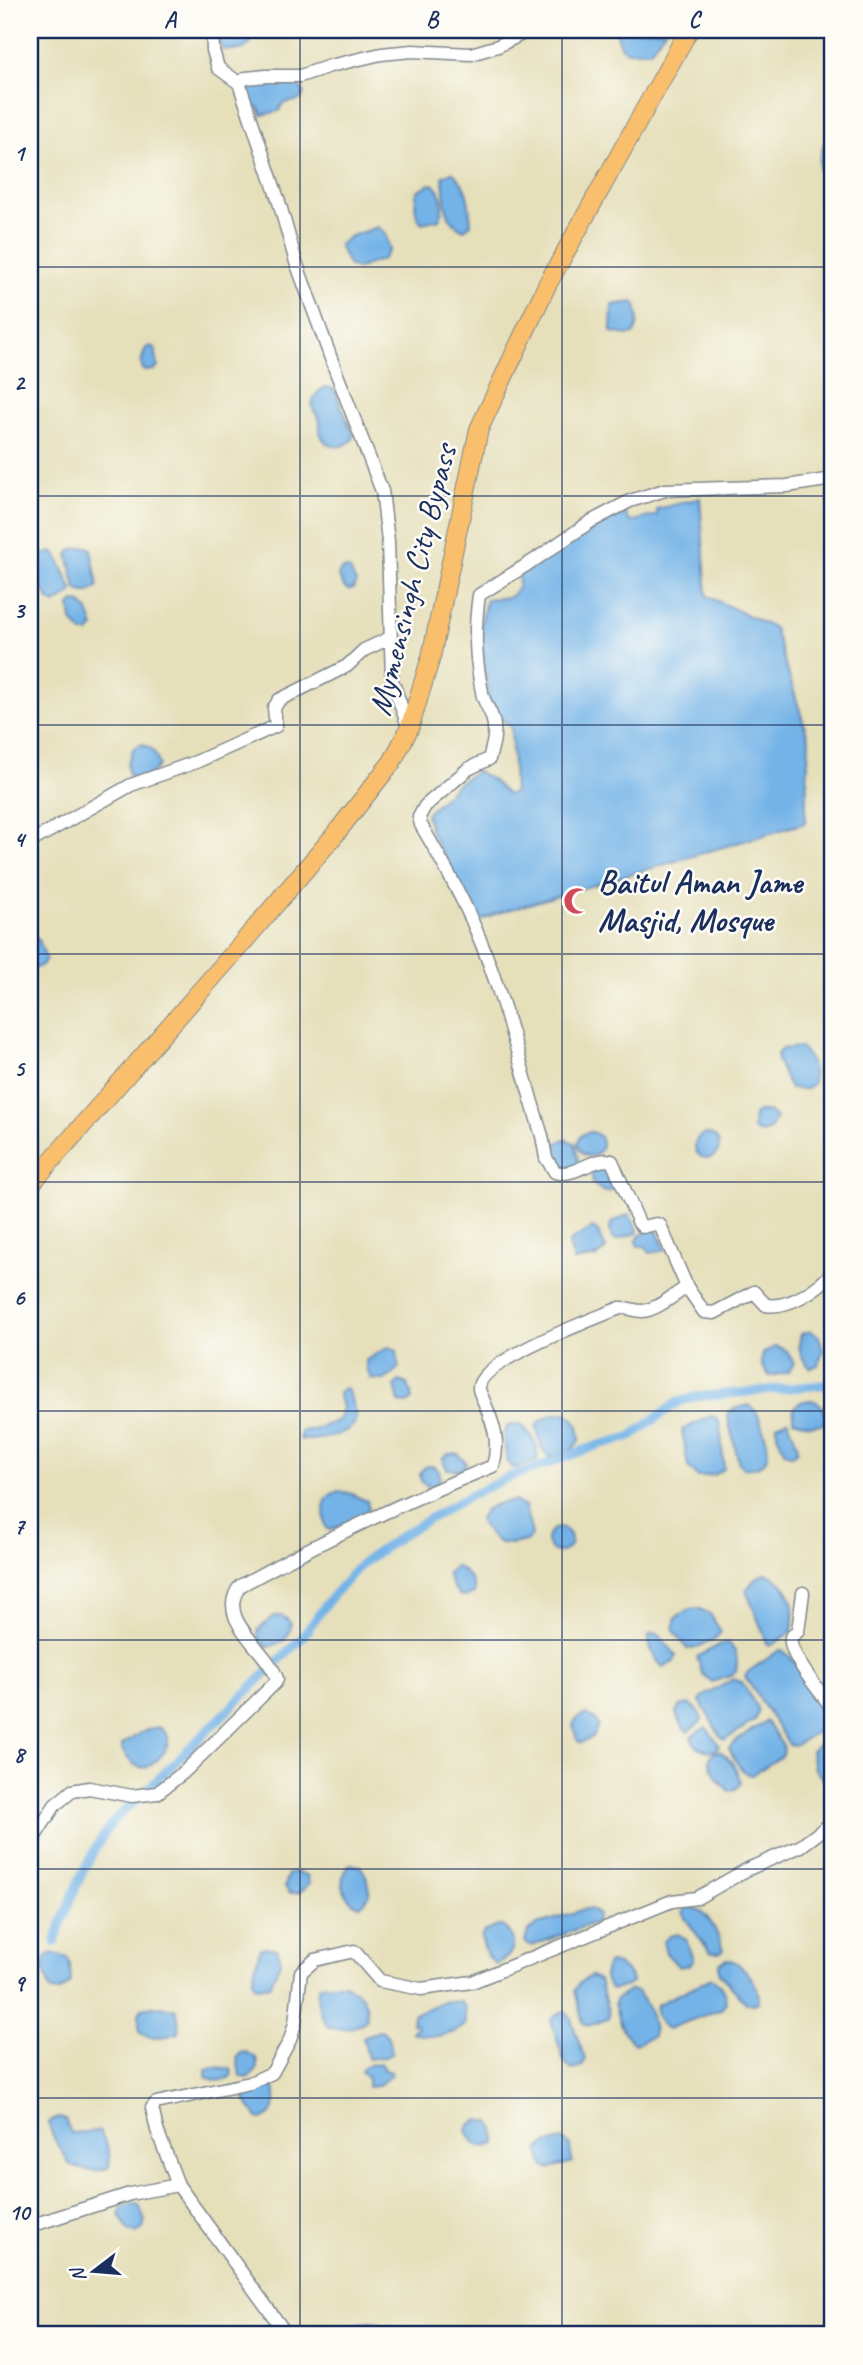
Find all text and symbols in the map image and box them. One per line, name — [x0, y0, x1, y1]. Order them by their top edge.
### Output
text: A — [164, 5, 178, 34]
text: B — [426, 5, 440, 34]
text: C — [689, 5, 703, 34]
text: 1 — [14, 139, 27, 168]
text: 2 — [14, 368, 27, 397]
street label: Mymensingh City Bypass — [358, 438, 467, 720]
text: 3 — [14, 596, 27, 625]
text: 4 — [14, 825, 27, 854]
place label: Baitul Aman Jame Masjid, Mosque — [598, 861, 805, 941]
mosque icon: Baitul Aman Jame Masjid, Mosque — [562, 886, 592, 916]
text: 5 — [14, 1054, 26, 1083]
text: 6 — [14, 1283, 27, 1312]
text: 7 — [14, 1512, 27, 1541]
text: 8 — [14, 1740, 27, 1769]
text: 9 — [14, 1969, 27, 1998]
text: 10 — [9, 2198, 32, 2227]
north arrow — [60, 2236, 130, 2306]
text: N — [65, 2263, 92, 2284]

